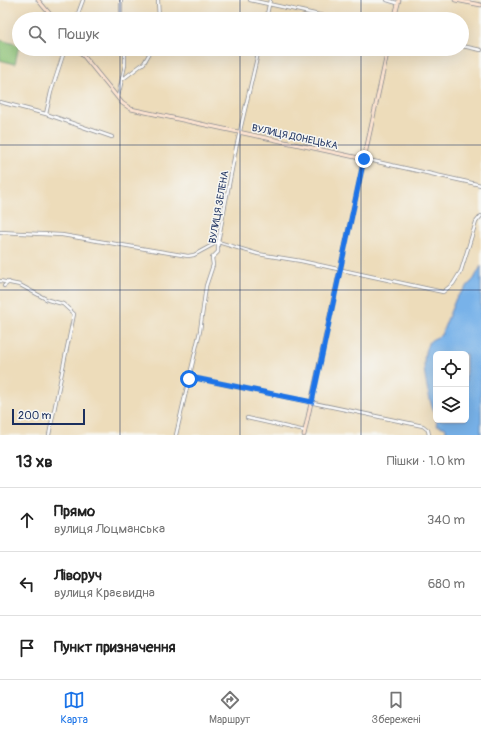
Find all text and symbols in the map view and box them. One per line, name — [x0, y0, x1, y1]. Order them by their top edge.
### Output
search box — [12, 12, 469, 56]
icon: search — [26, 23, 48, 45]
text: Пошук — [58, 25, 100, 44]
street label: ВУЛИЦЯ ДОНЕЦЬКА — [251, 122, 340, 152]
route end — [355, 150, 373, 168]
street label: ВУЛИЦЯ ЗЕЛЕНА — [207, 169, 231, 245]
map controls — [433, 351, 469, 423]
button: locate — [433, 351, 469, 387]
route start — [180, 370, 198, 388]
button: layers — [433, 387, 469, 423]
scale bar — [12, 407, 85, 426]
text: 200 m — [18, 409, 51, 422]
text: 13 хв — [16, 451, 53, 472]
text: Пішки · 1.0 km — [387, 453, 465, 469]
text: Прямо — [54, 502, 95, 521]
icon: ahead — [16, 509, 38, 531]
text: 340 m — [427, 512, 465, 528]
text: вулиця Лоцманська — [54, 521, 165, 537]
text: Ліворуч — [54, 566, 102, 585]
icon: left — [16, 573, 38, 595]
text: 680 m — [428, 576, 465, 592]
text: вулиця Краєвидна — [54, 585, 155, 601]
icon: arrive — [16, 637, 38, 659]
text: Пункт призначення — [54, 638, 175, 657]
tab: Карта — [61, 689, 88, 726]
tab: Маршрут — [209, 689, 250, 726]
tab: Збережені — [372, 689, 420, 726]

